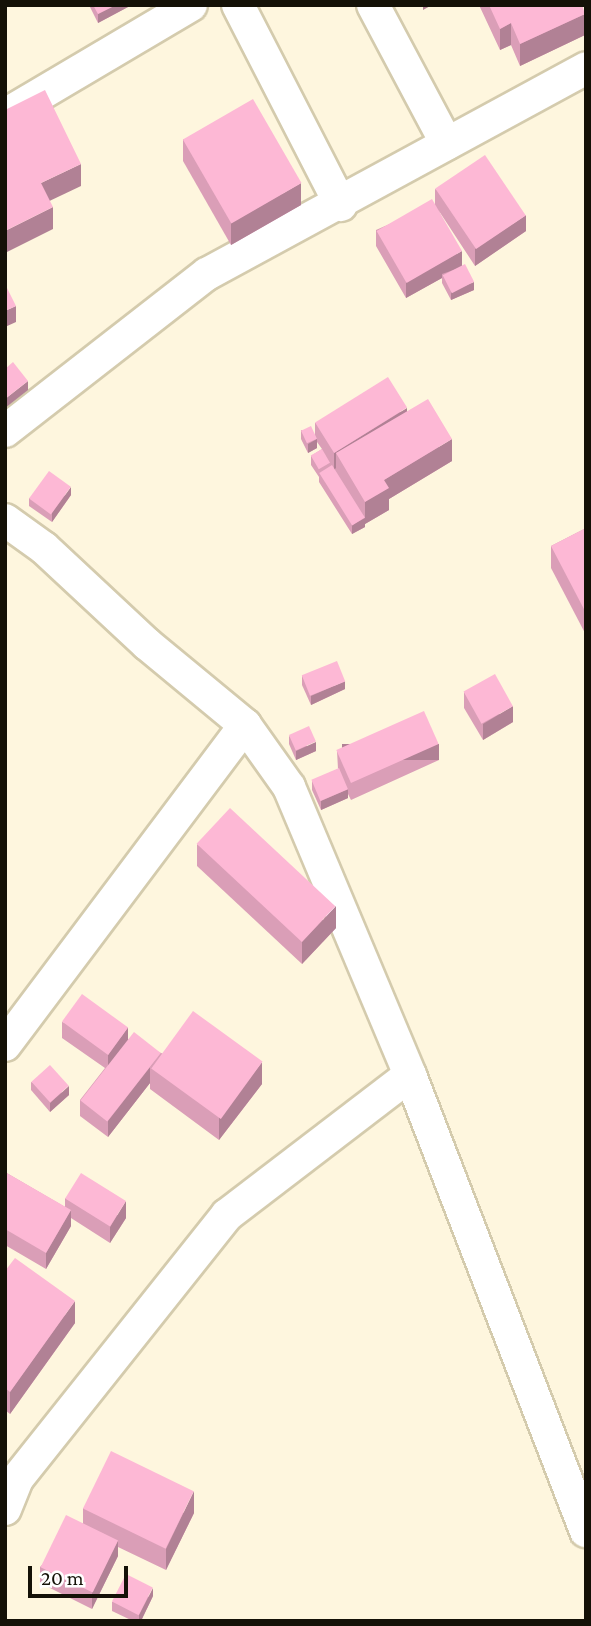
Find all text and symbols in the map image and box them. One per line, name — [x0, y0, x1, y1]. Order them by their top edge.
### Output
scale bar — [32, 1552, 131, 1596]
text: 20 m — [41, 1566, 84, 1590]

